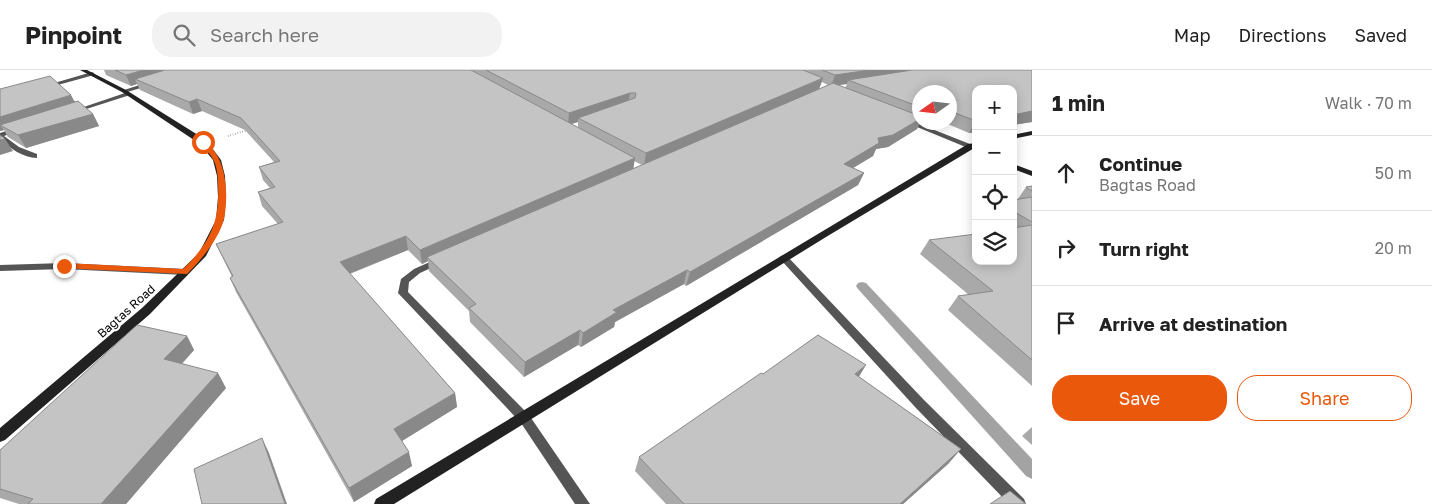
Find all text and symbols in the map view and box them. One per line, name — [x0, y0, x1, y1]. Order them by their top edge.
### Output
search box — [152, 12, 502, 57]
text: Pinpoint — [25, 20, 122, 49]
icon: search — [170, 21, 198, 49]
text: Search here — [210, 23, 319, 46]
text: Map — [1174, 24, 1210, 46]
text: Directions — [1238, 24, 1326, 46]
text: Saved — [1354, 24, 1407, 46]
north arrow — [912, 85, 957, 130]
map controls — [972, 85, 1017, 265]
button: + — [972, 85, 1017, 130]
text: 1 min — [1052, 90, 1105, 116]
text: Walk · 70 m — [1325, 93, 1412, 113]
button: − — [972, 130, 1017, 175]
route start — [192, 131, 215, 154]
text: Continue — [1099, 152, 1182, 175]
icon: ahead — [1052, 159, 1080, 187]
text: 50 m — [1375, 163, 1412, 183]
button: locate — [972, 175, 1017, 220]
text: Bagtas Road — [1099, 175, 1196, 195]
button: layers — [972, 220, 1017, 265]
icon: right — [1052, 234, 1080, 262]
text: Turn right — [1099, 237, 1189, 260]
text: 20 m — [1375, 238, 1412, 258]
route end — [53, 255, 76, 278]
street label: Bagtas Road — [94, 281, 158, 341]
icon: arrive — [1052, 309, 1080, 337]
text: Arrive at destination — [1099, 312, 1287, 335]
button: Save — [1052, 375, 1227, 421]
button: Share — [1237, 375, 1412, 421]

